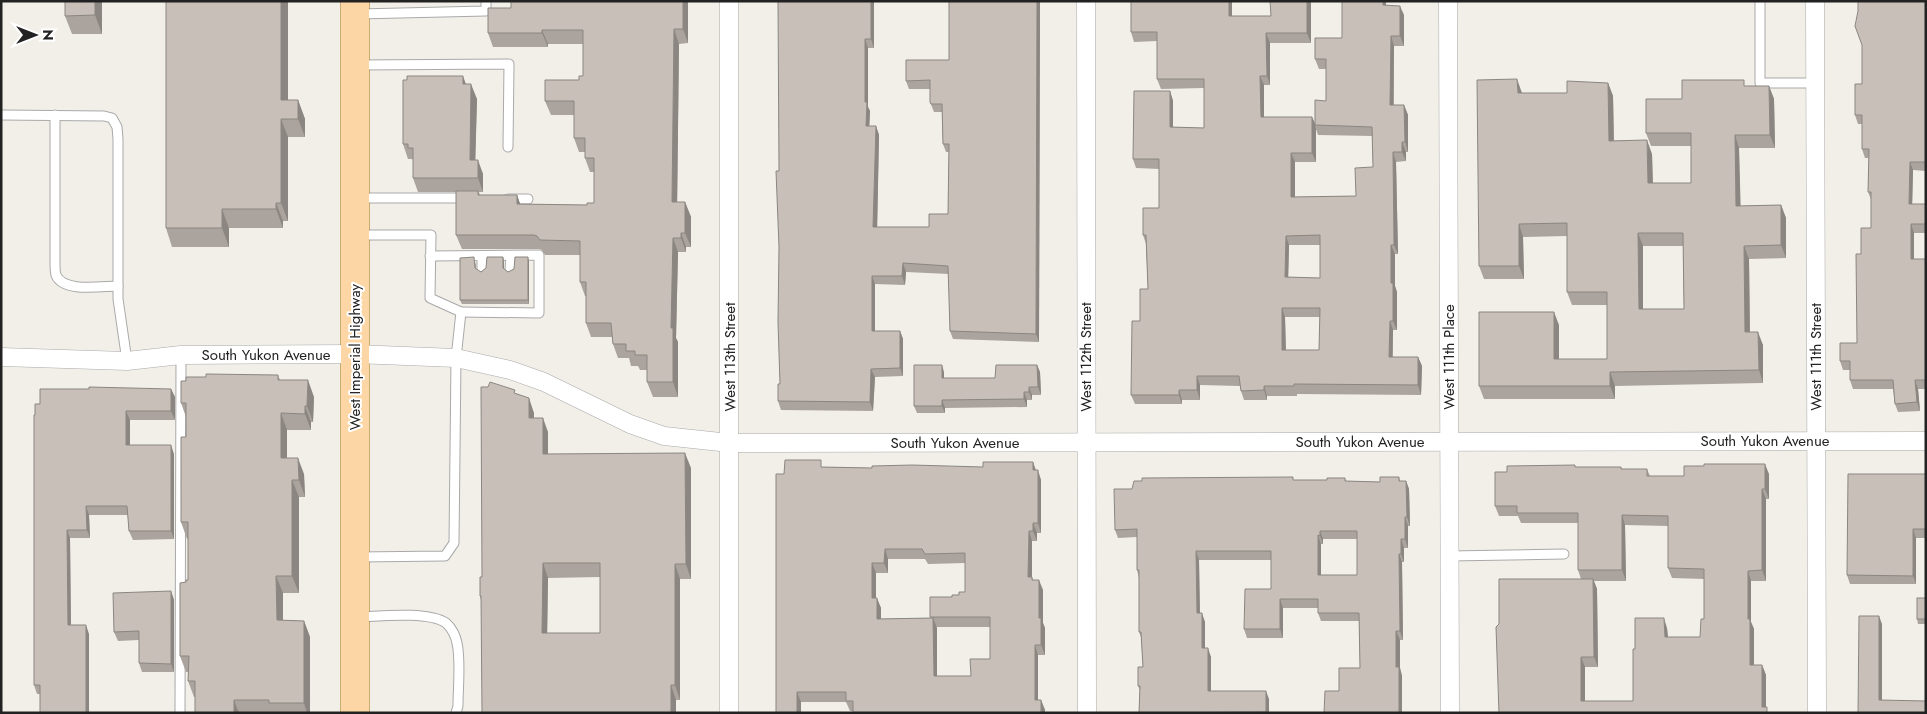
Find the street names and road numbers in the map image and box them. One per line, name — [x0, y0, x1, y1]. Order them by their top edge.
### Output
street label: West Imperial Highway — [344, 283, 366, 430]
street label: West 113th Street — [719, 302, 741, 411]
street label: West 112th Street — [1075, 302, 1097, 412]
street label: West 111th Street — [1805, 303, 1827, 411]
street label: West 111th Place — [1438, 304, 1460, 410]
street label: South Yukon Avenue — [201, 344, 331, 366]
street label: South Yukon Avenue — [1700, 430, 1830, 452]
street label: South Yukon Avenue — [1295, 431, 1425, 453]
street label: South Yukon Avenue — [890, 432, 1020, 454]

